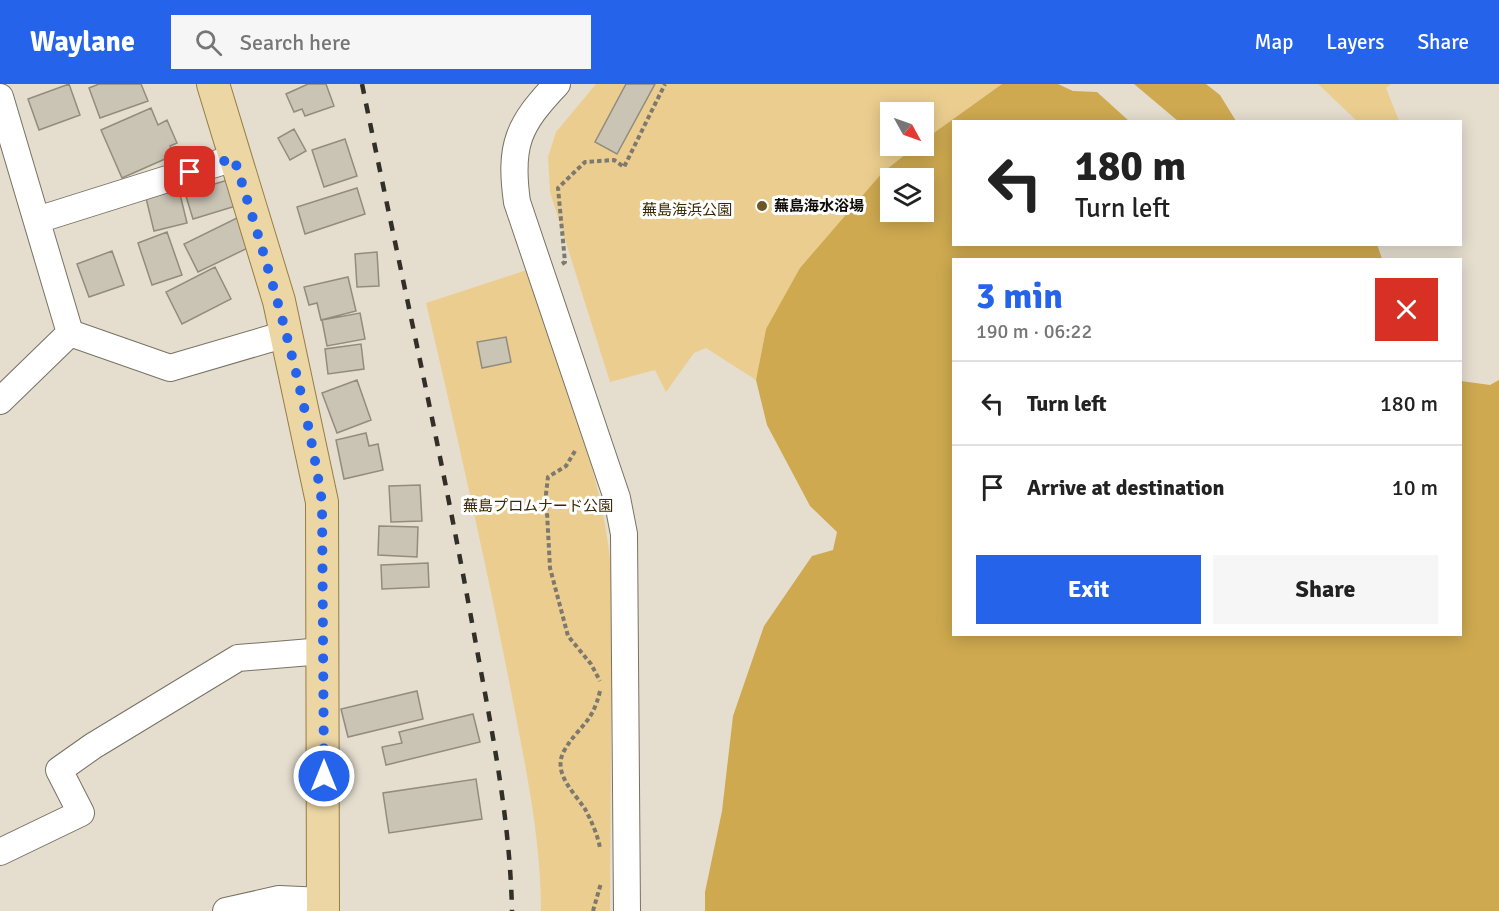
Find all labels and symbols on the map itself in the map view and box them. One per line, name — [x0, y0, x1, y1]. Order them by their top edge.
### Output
north arrow — [880, 102, 934, 156]
pin — [164, 146, 215, 197]
place label: 蕪島海水浴場 — [774, 197, 864, 215]
marker: 蕪島海水浴場 — [755, 199, 769, 213]
park label: 蕪島海浜公園 — [642, 201, 732, 219]
park label: 蕪島プロムナード公園 — [463, 497, 613, 515]
position arrow — [292, 744, 356, 808]

